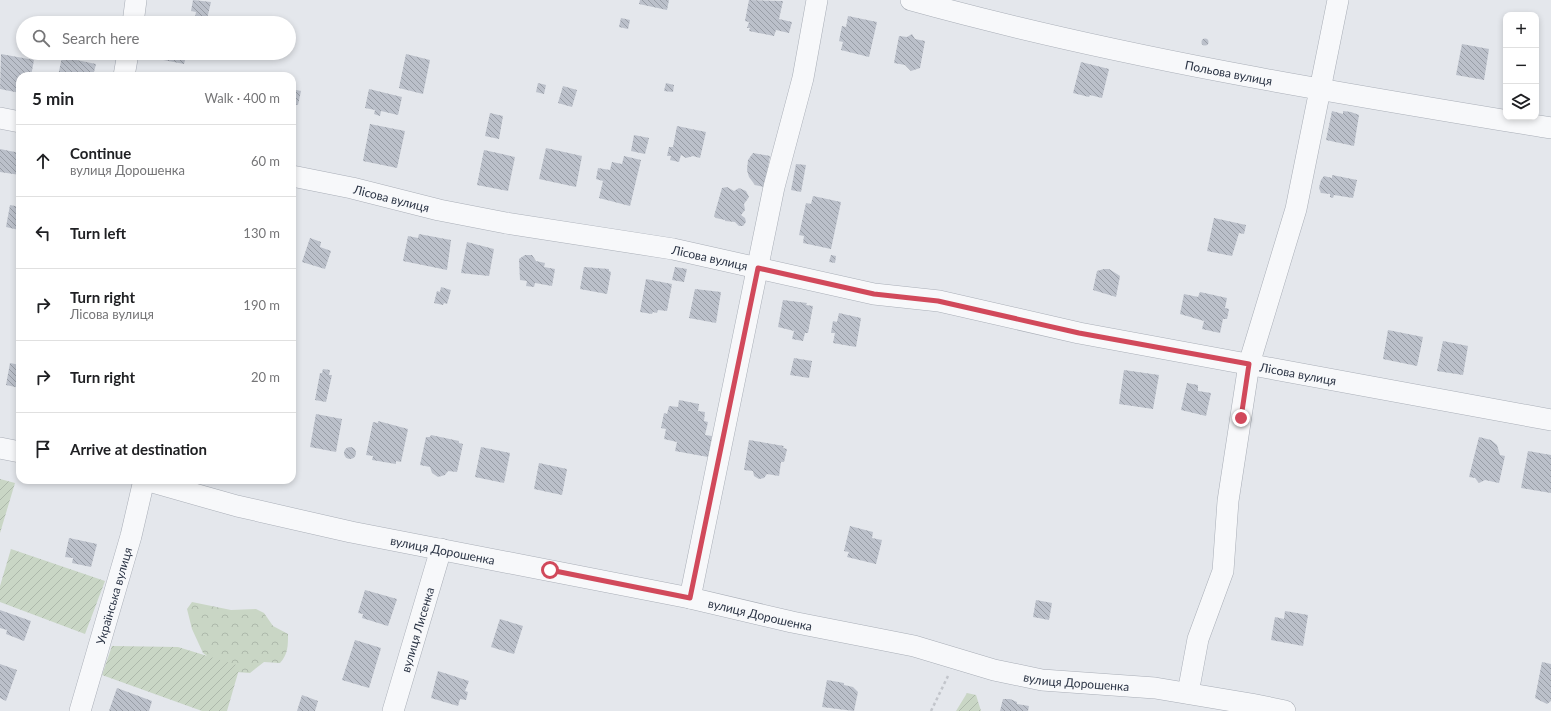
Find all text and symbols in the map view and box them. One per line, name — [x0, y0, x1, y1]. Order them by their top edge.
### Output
map controls — [1503, 12, 1539, 120]
button: + — [1503, 12, 1539, 48]
search box — [16, 16, 296, 60]
icon: search — [30, 27, 52, 49]
text: Search here — [62, 29, 139, 47]
button: − — [1503, 48, 1539, 84]
street label: Польова вулиця — [1184, 57, 1274, 88]
button: layers — [1503, 84, 1539, 120]
text: 5 min — [32, 88, 74, 109]
text: Walk · 400 m — [204, 90, 280, 106]
text: Continue — [70, 144, 131, 162]
icon: ahead — [32, 150, 54, 172]
text: 60 m — [251, 153, 280, 169]
text: вулиця Дорошенка — [70, 162, 185, 178]
street label: Лісова вулиця — [351, 181, 431, 215]
icon: left — [32, 222, 54, 244]
text: Turn left — [70, 224, 126, 242]
text: 130 m — [243, 225, 280, 241]
street label: Лісова вулиця — [669, 241, 749, 273]
text: Turn right — [70, 288, 135, 306]
icon: right — [32, 294, 54, 316]
text: 190 m — [243, 297, 280, 313]
text: Лісова вулиця — [70, 306, 154, 322]
street label: Лісова вулиця — [1258, 359, 1338, 388]
icon: right — [32, 366, 54, 388]
text: Turn right — [70, 368, 135, 386]
text: 20 m — [251, 369, 280, 385]
route end — [1232, 409, 1250, 427]
icon: arrive — [32, 438, 54, 460]
text: Arrive at destination — [70, 440, 207, 458]
street label: вулиця Дорошенка — [389, 532, 496, 567]
street label: Українська вулиця — [92, 545, 135, 646]
route start — [541, 561, 559, 579]
street label: вулиця Лисенка — [397, 585, 437, 674]
street label: вулиця Дорошенка — [707, 595, 814, 633]
street label: вулиця Дорошенка — [1022, 669, 1130, 694]

